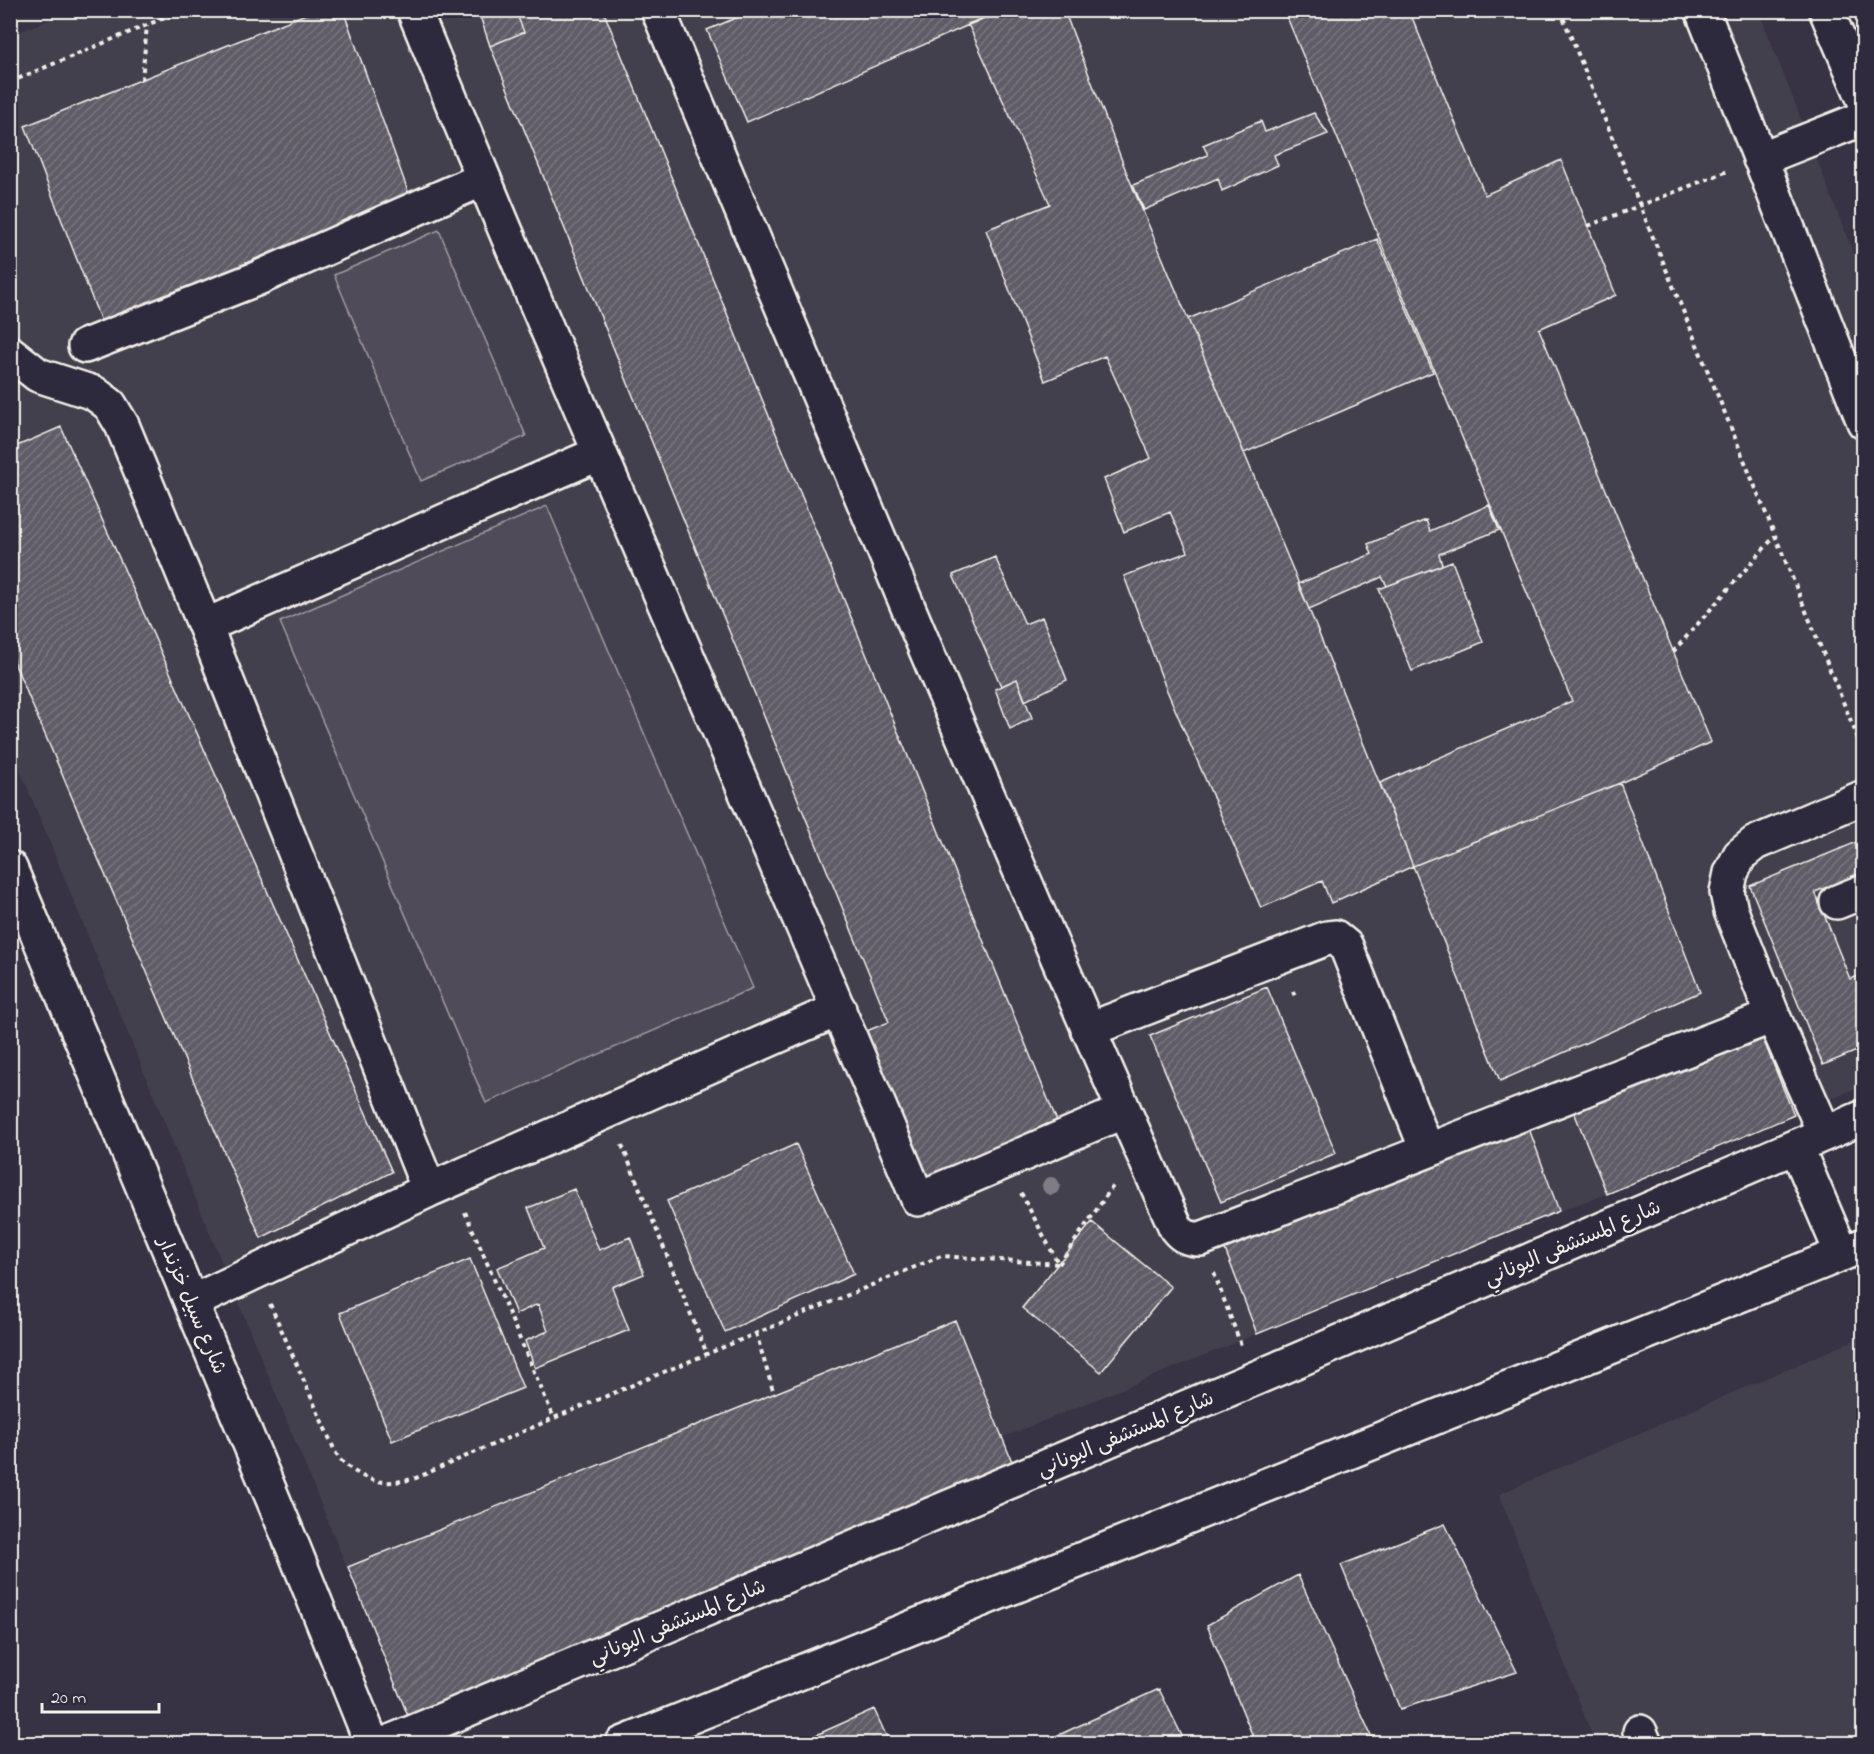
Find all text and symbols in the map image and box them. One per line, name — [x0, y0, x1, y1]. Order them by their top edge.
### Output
street label: شارع المستشفى اليوناني — [1480, 1194, 1666, 1296]
street label: شارع سبيل خزندار — [148, 1231, 233, 1379]
street label: شارع المستشفى اليوناني — [1033, 1385, 1219, 1487]
street label: شارع المستشفى اليوناني — [585, 1573, 771, 1675]
scale bar — [42, 1676, 159, 1714]
text: 20 m — [51, 1686, 86, 1712]

